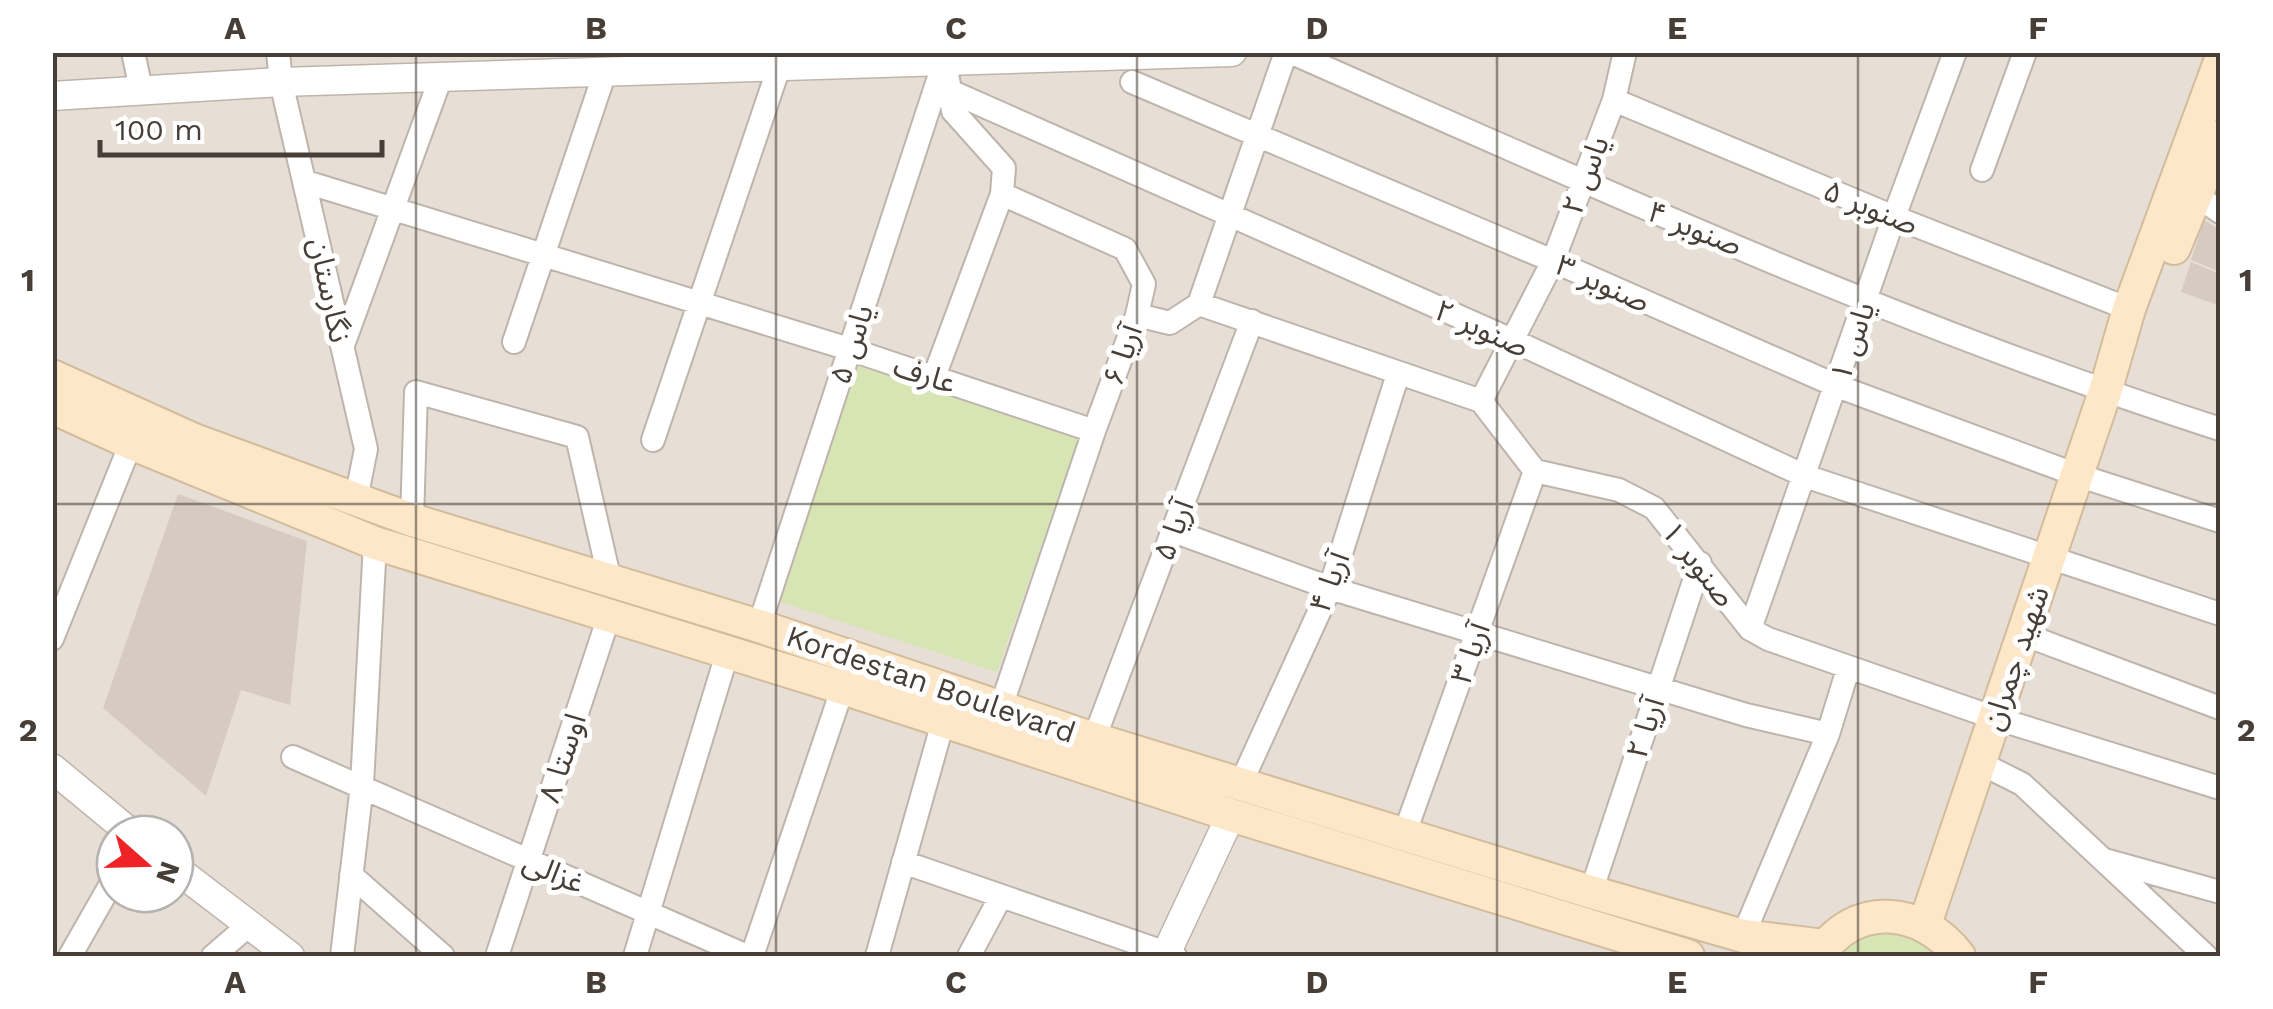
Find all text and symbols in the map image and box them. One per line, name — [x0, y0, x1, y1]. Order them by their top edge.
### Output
text: A — [224, 9, 246, 47]
text: B — [585, 9, 607, 47]
text: C — [945, 9, 967, 47]
text: D — [1306, 9, 1328, 47]
text: E — [1667, 9, 1687, 47]
text: F — [2028, 9, 2048, 47]
scale bar — [100, 95, 382, 157]
text: 100 m — [115, 112, 203, 147]
street label: یاس ۲ — [1554, 131, 1616, 219]
street label: صنوبر ۵ — [1819, 172, 1923, 242]
street label: صنوبر ۴ — [1643, 193, 1747, 263]
street label: نگارستان — [302, 234, 358, 346]
street label: صنوبر ۳ — [1551, 247, 1655, 319]
text: 1 — [21, 261, 35, 299]
text: 1 — [2239, 261, 2253, 299]
street label: صنوبر ۲ — [1430, 292, 1534, 364]
street label: یاس ۱ — [1822, 297, 1882, 385]
street label: یاس ۵ — [822, 300, 880, 388]
street label: آریا ۶ — [1095, 319, 1150, 390]
street label: عارف — [889, 348, 961, 400]
street label: آریا ۵ — [1146, 494, 1201, 565]
street label: صنوبر ۱ — [1655, 514, 1743, 614]
street label: آریا ۴ — [1302, 546, 1357, 617]
street label: شهید چمران — [1974, 581, 2058, 735]
street label: آریا ۳ — [1443, 617, 1498, 688]
street label: Kordestan Boulevard — [782, 618, 1080, 750]
street label: آریا ۲ — [1619, 692, 1672, 763]
street label: اوستا ۸ — [531, 709, 593, 807]
text: 2 — [18, 711, 38, 749]
text: 2 — [2236, 711, 2256, 749]
north arrow — [95, 814, 195, 914]
street label: غزالی — [518, 844, 590, 900]
text: N — [149, 857, 187, 888]
text: A — [224, 963, 246, 1001]
text: B — [585, 963, 607, 1001]
text: C — [945, 963, 967, 1001]
text: D — [1306, 963, 1328, 1001]
text: E — [1667, 963, 1687, 1001]
text: F — [2028, 963, 2048, 1001]

